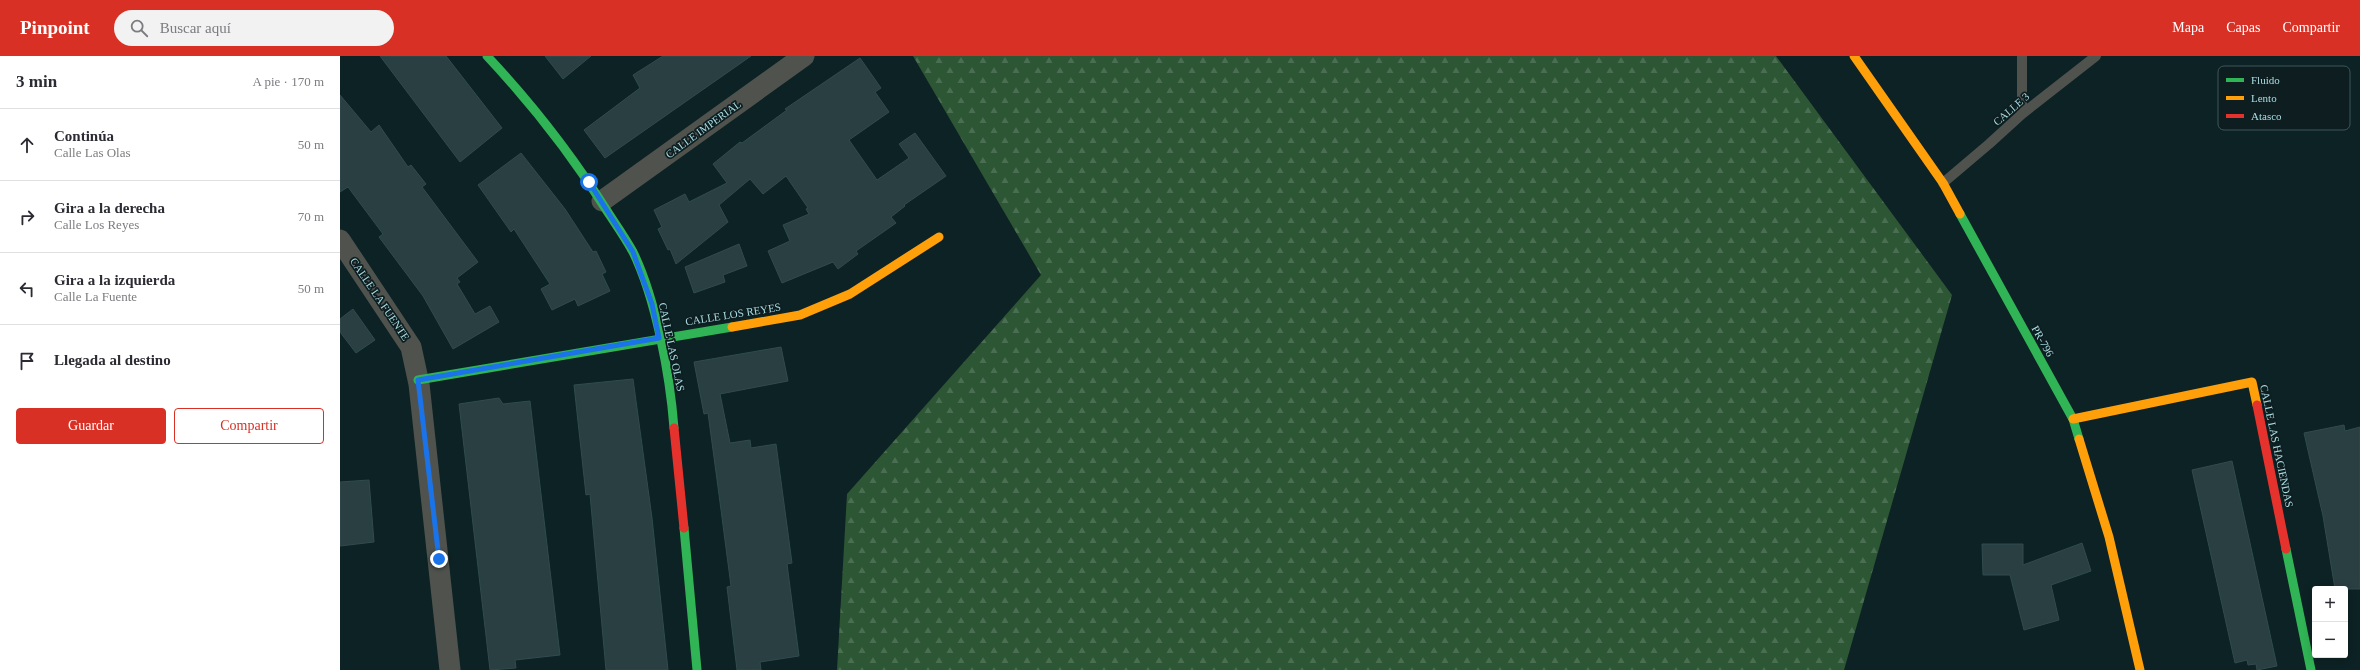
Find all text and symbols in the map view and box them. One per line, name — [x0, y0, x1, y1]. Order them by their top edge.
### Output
search box — [114, 10, 394, 46]
text: Pinpoint — [20, 17, 90, 38]
icon: search — [128, 17, 150, 39]
text: Buscar aquí — [160, 20, 231, 36]
text: Mapa — [2172, 20, 2204, 35]
text: Capas — [2226, 20, 2260, 35]
text: Compartir — [2282, 20, 2340, 35]
legend — [2218, 66, 2350, 130]
text: 3 min — [16, 72, 57, 91]
text: A pie · 170 m — [253, 74, 324, 89]
text: Fluido — [2251, 74, 2280, 86]
street label: CALLE 3 — [1991, 90, 2032, 128]
text: Lento — [2251, 92, 2277, 104]
street label: CALLE IMPERIAL — [663, 97, 743, 160]
text: Atasco — [2251, 110, 2282, 122]
text: Continúa — [54, 128, 114, 144]
icon: ahead — [16, 134, 38, 156]
text: 50 m — [298, 137, 324, 152]
text: Calle Las Olas — [54, 145, 131, 160]
route start — [580, 173, 598, 191]
text: Gira a la derecha — [54, 200, 165, 216]
icon: right — [16, 206, 38, 228]
text: 70 m — [298, 209, 324, 224]
text: Calle Los Reyes — [54, 217, 139, 232]
street label: CALLE LA FUENTE — [348, 255, 412, 343]
text: Gira a la izquierda — [54, 272, 175, 288]
icon: left — [16, 278, 38, 300]
text: 50 m — [298, 281, 324, 296]
text: Calle La Fuente — [54, 289, 137, 304]
street label: CALLE LOS REYES — [684, 301, 782, 327]
street label: CALLE LAS OLAS — [657, 302, 687, 392]
street label: PR-796 — [2030, 323, 2057, 359]
icon: arrive — [16, 350, 38, 372]
text: Llegada al destino — [54, 352, 171, 368]
street label: CALLE LAS HACIENDAS — [2258, 383, 2296, 509]
button: Guardar — [16, 408, 166, 444]
button: Compartir — [174, 408, 324, 444]
route end — [430, 550, 448, 568]
map controls — [2312, 586, 2348, 658]
button: + — [2312, 586, 2348, 622]
button: − — [2312, 622, 2348, 658]

